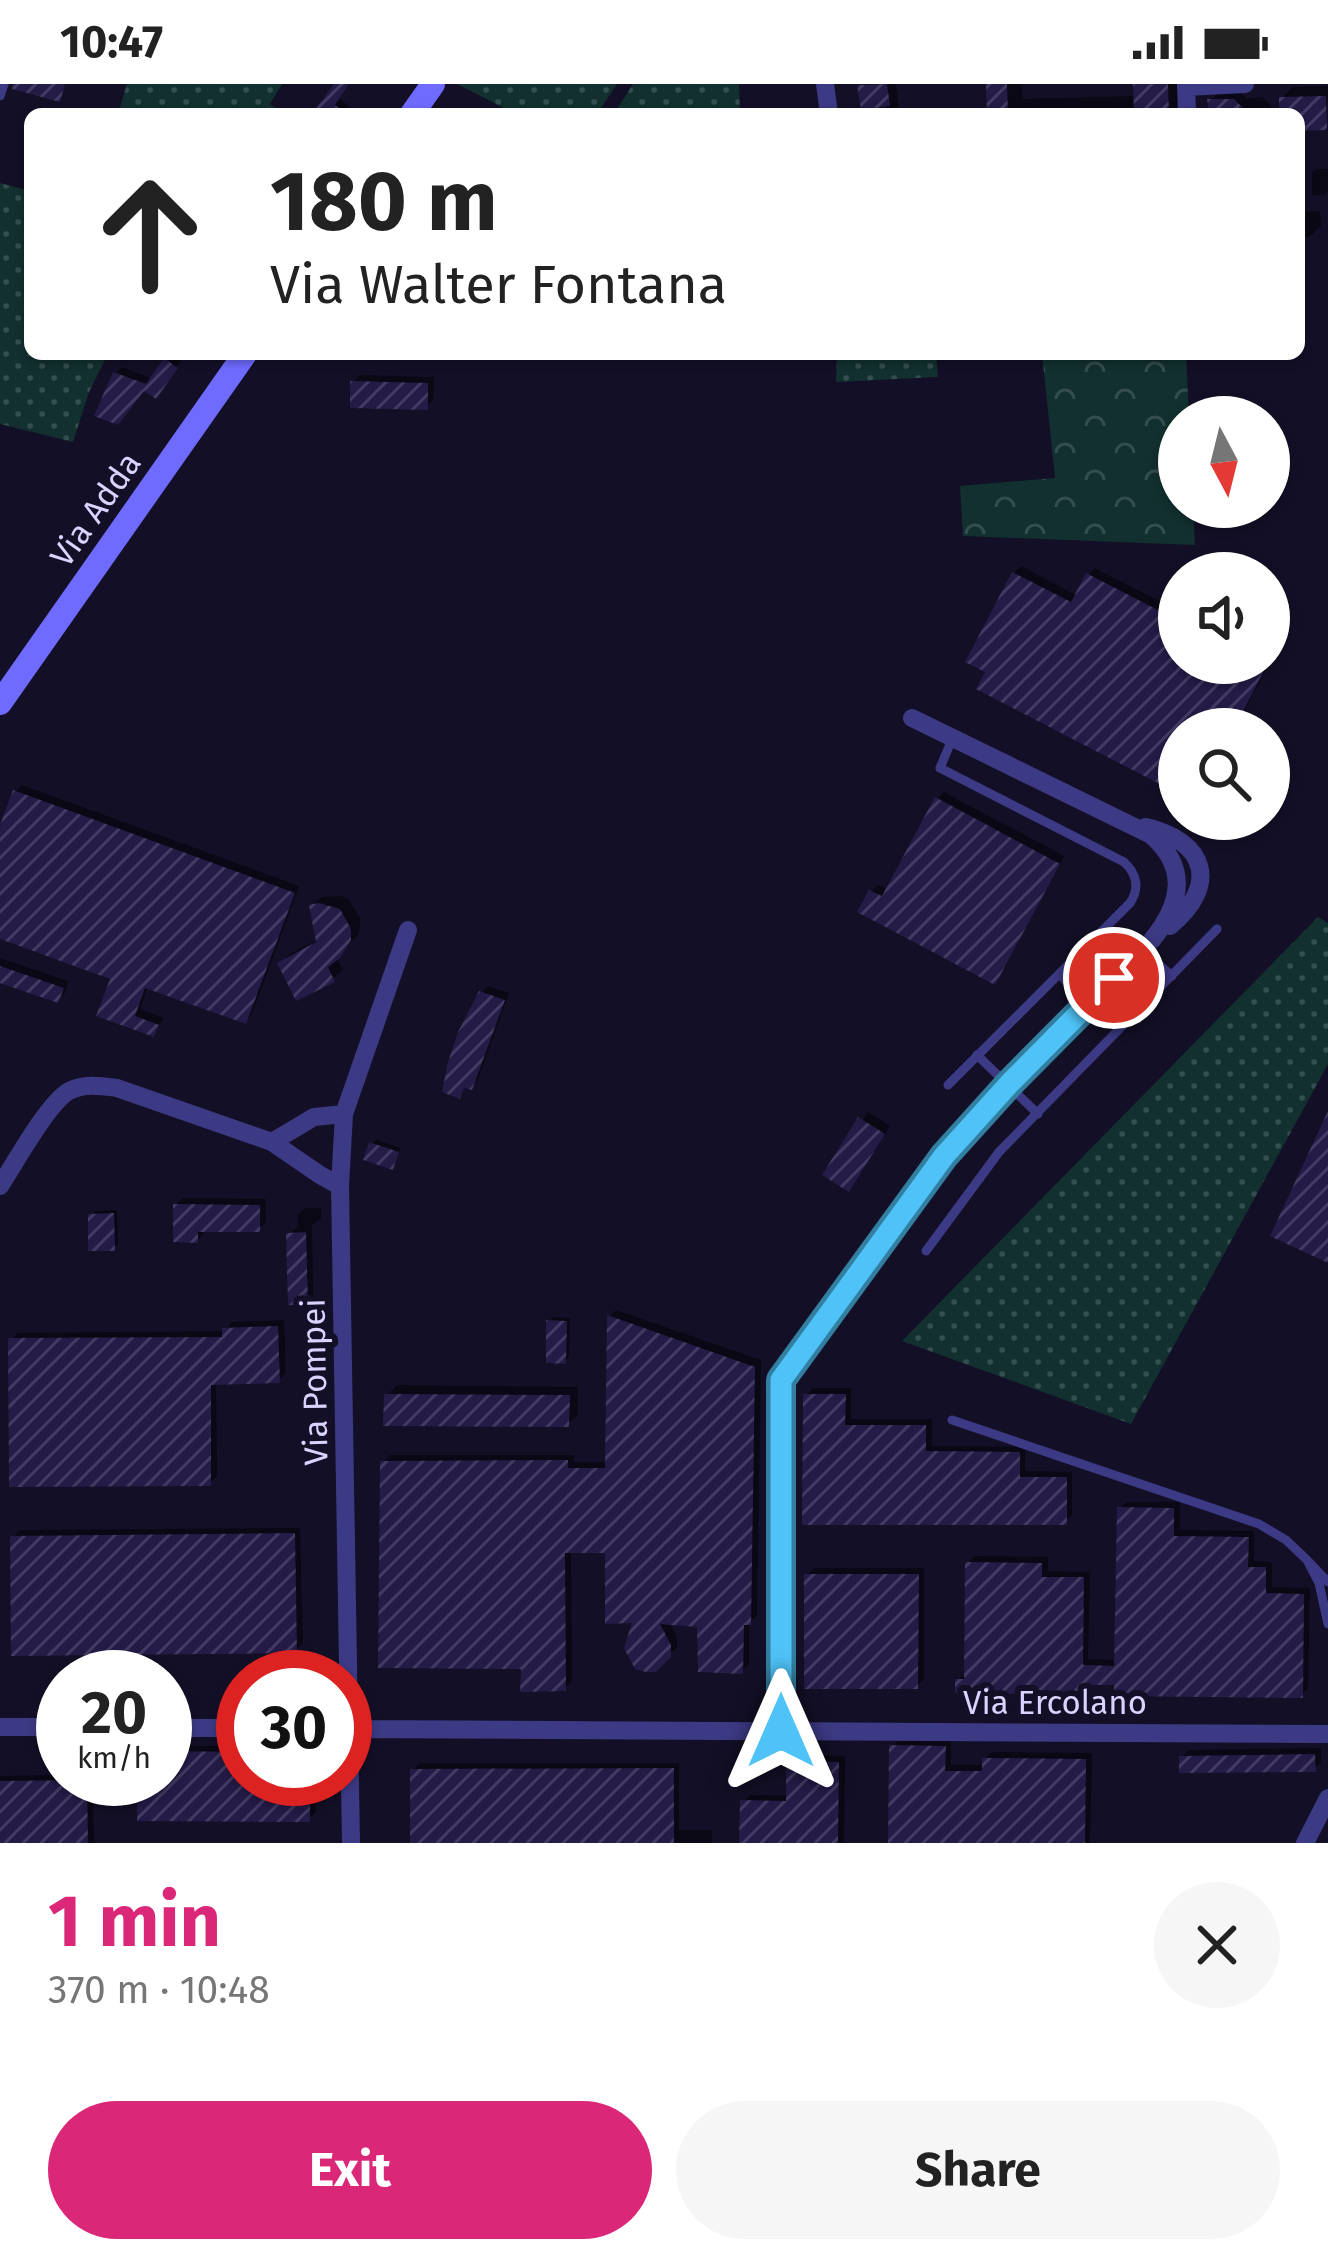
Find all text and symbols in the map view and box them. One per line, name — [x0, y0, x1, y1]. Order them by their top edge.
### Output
text: 10:47 — [60, 15, 163, 69]
text: 180 m — [270, 151, 498, 252]
icon: ahead — [72, 156, 228, 312]
text: Via Walter Fontana — [270, 253, 727, 317]
north arrow — [1158, 396, 1290, 528]
map controls — [1158, 396, 1290, 840]
street label: Via Adda — [42, 445, 150, 575]
button: sound — [1158, 552, 1290, 684]
button: search — [1158, 708, 1290, 840]
pin — [1063, 927, 1165, 1029]
icon: arrive — [1081, 945, 1147, 1011]
street label: Via Pompei — [294, 1298, 336, 1466]
speed limit sign: 30 — [216, 1650, 372, 1806]
position arrow — [718, 1668, 844, 1794]
text: 20 — [81, 1677, 147, 1749]
street label: Via Ercolano — [963, 1683, 1147, 1723]
text: km/h — [77, 1740, 151, 1776]
text: 1 min — [48, 1879, 221, 1965]
button: close — [1154, 1882, 1280, 2008]
text: 370 m · 10:48 — [48, 1967, 270, 2013]
button: Exit — [48, 2101, 652, 2239]
button: Share — [676, 2101, 1280, 2239]

